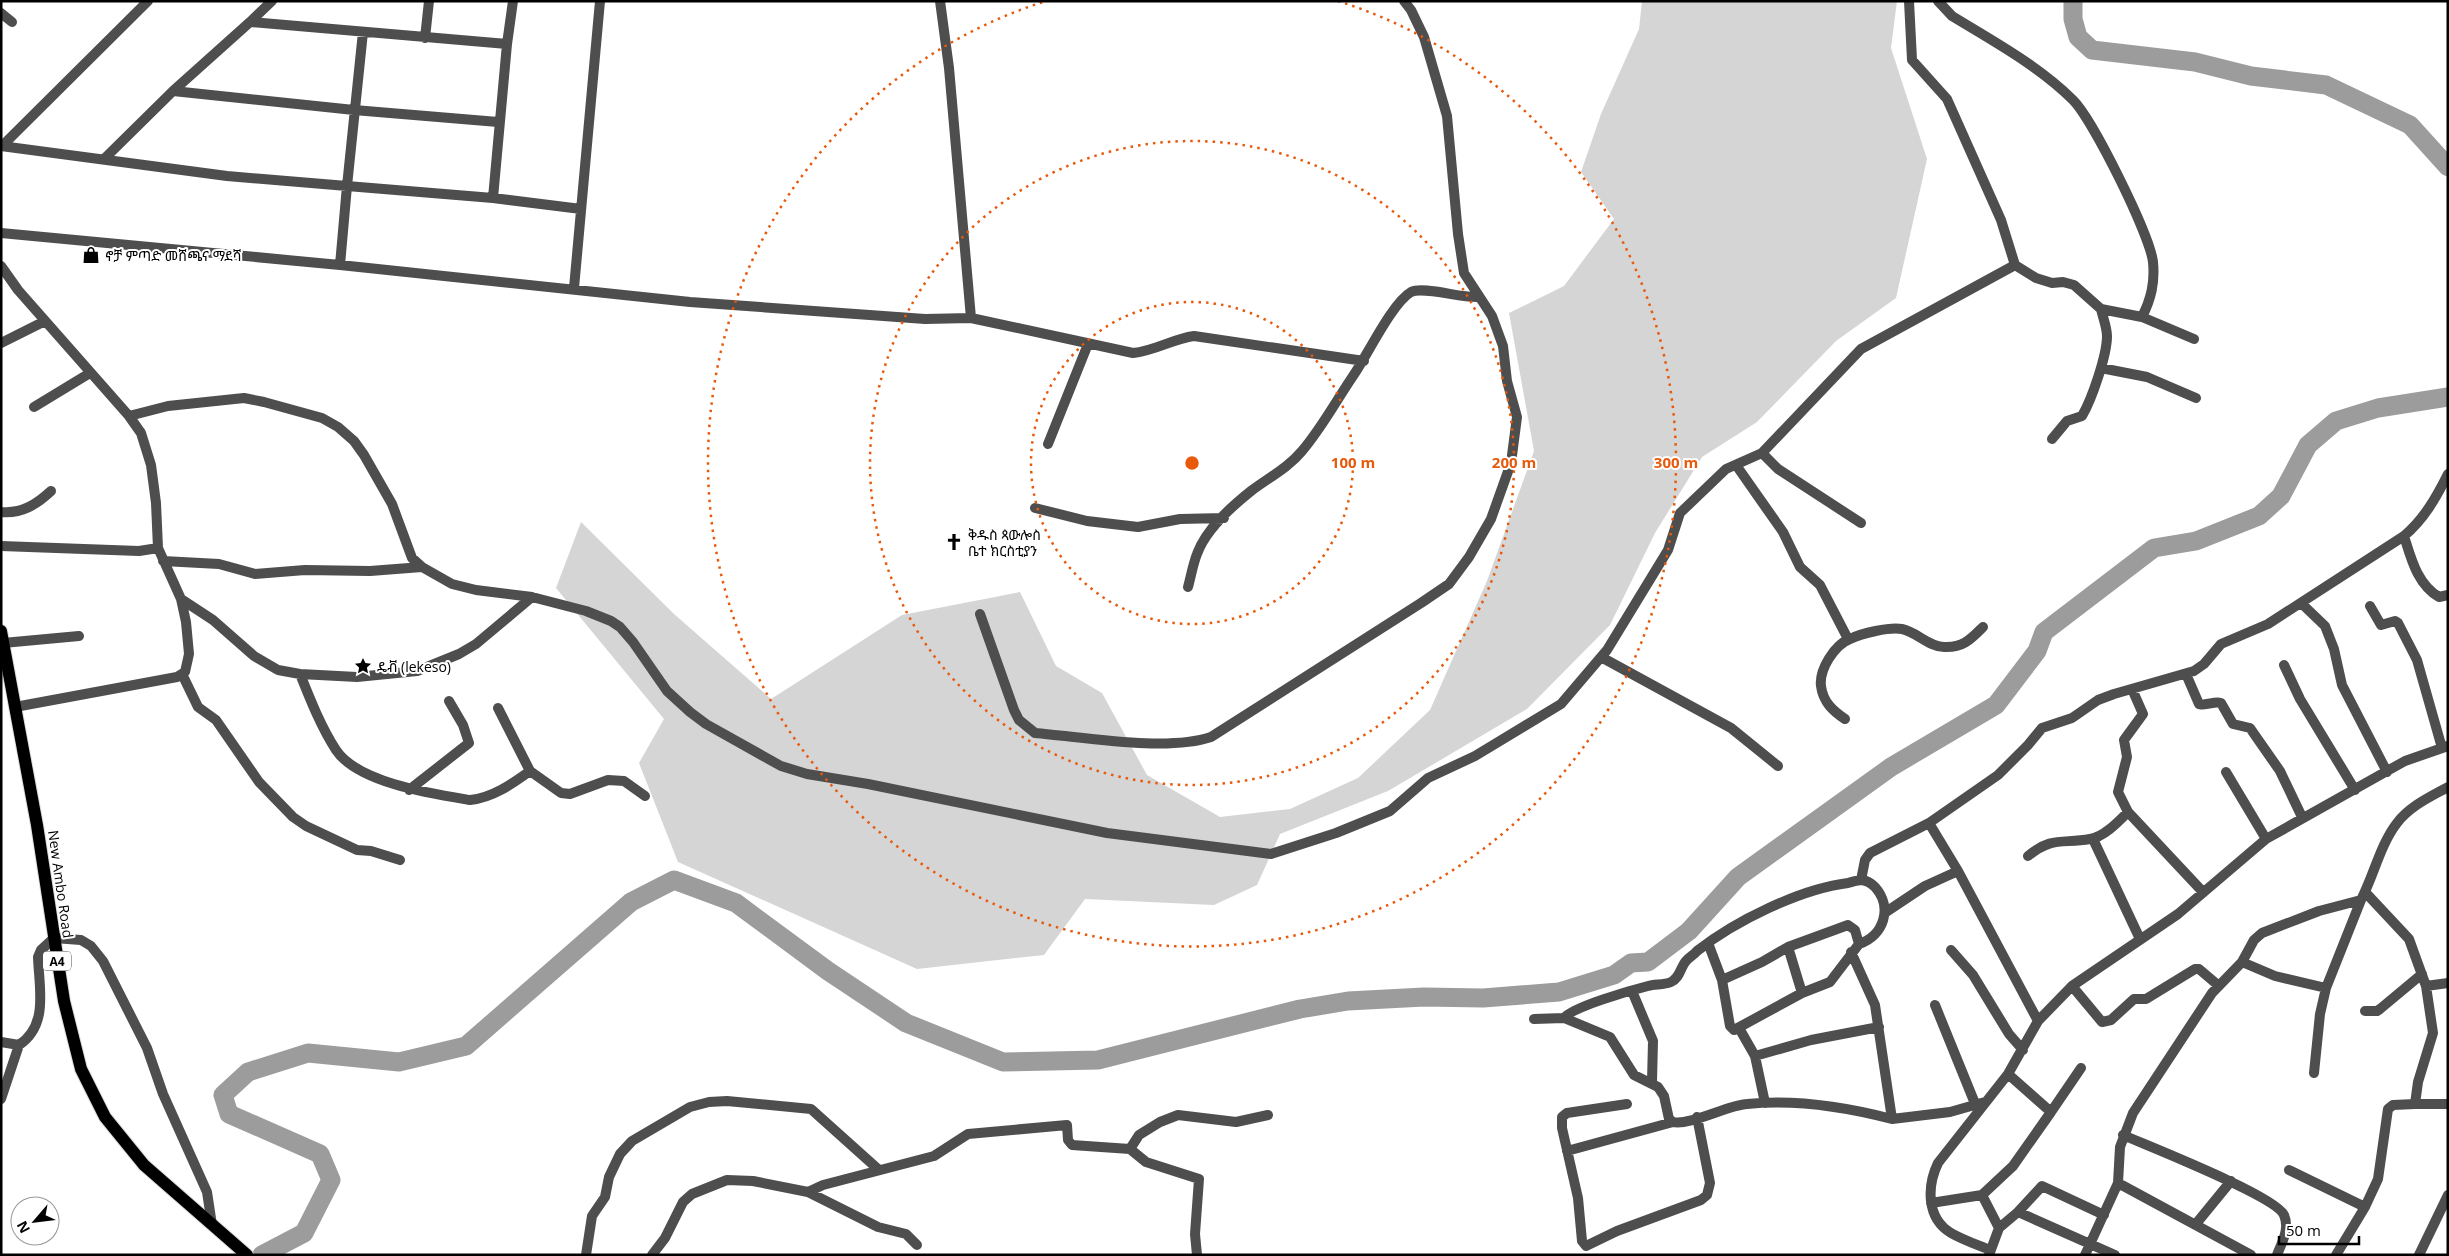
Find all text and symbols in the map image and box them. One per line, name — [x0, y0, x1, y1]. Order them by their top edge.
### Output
shop icon: ኖቻ ምጣድ መሸጫና ማደሻ — [81, 245, 101, 265]
place label: ኖቻ ምጣድ መሸጫና ማደሻ — [105, 246, 242, 265]
text: 100 m — [1331, 452, 1375, 472]
text: 200 m — [1492, 452, 1536, 472]
text: 300 m — [1654, 452, 1698, 472]
centre of rings — [1183, 454, 1201, 472]
place label: ቅዱስ ጳውሎስ ቤተ ክርስቲያን — [968, 525, 1041, 560]
church icon: ቅዱስ ጳውሎስ ቤተ ክርስቲያን — [944, 532, 964, 552]
place icon: ዴቭ (lekeso) — [353, 656, 373, 676]
place label: ዴቭ (lekeso) — [377, 657, 451, 676]
street label: New Ambo Road — [44, 829, 78, 939]
road number: A4 — [43, 951, 71, 970]
north arrow — [10, 1196, 60, 1246]
scale bar — [2279, 1214, 2359, 1246]
text: N — [12, 1218, 34, 1237]
text: 50 m — [2286, 1220, 2321, 1240]

